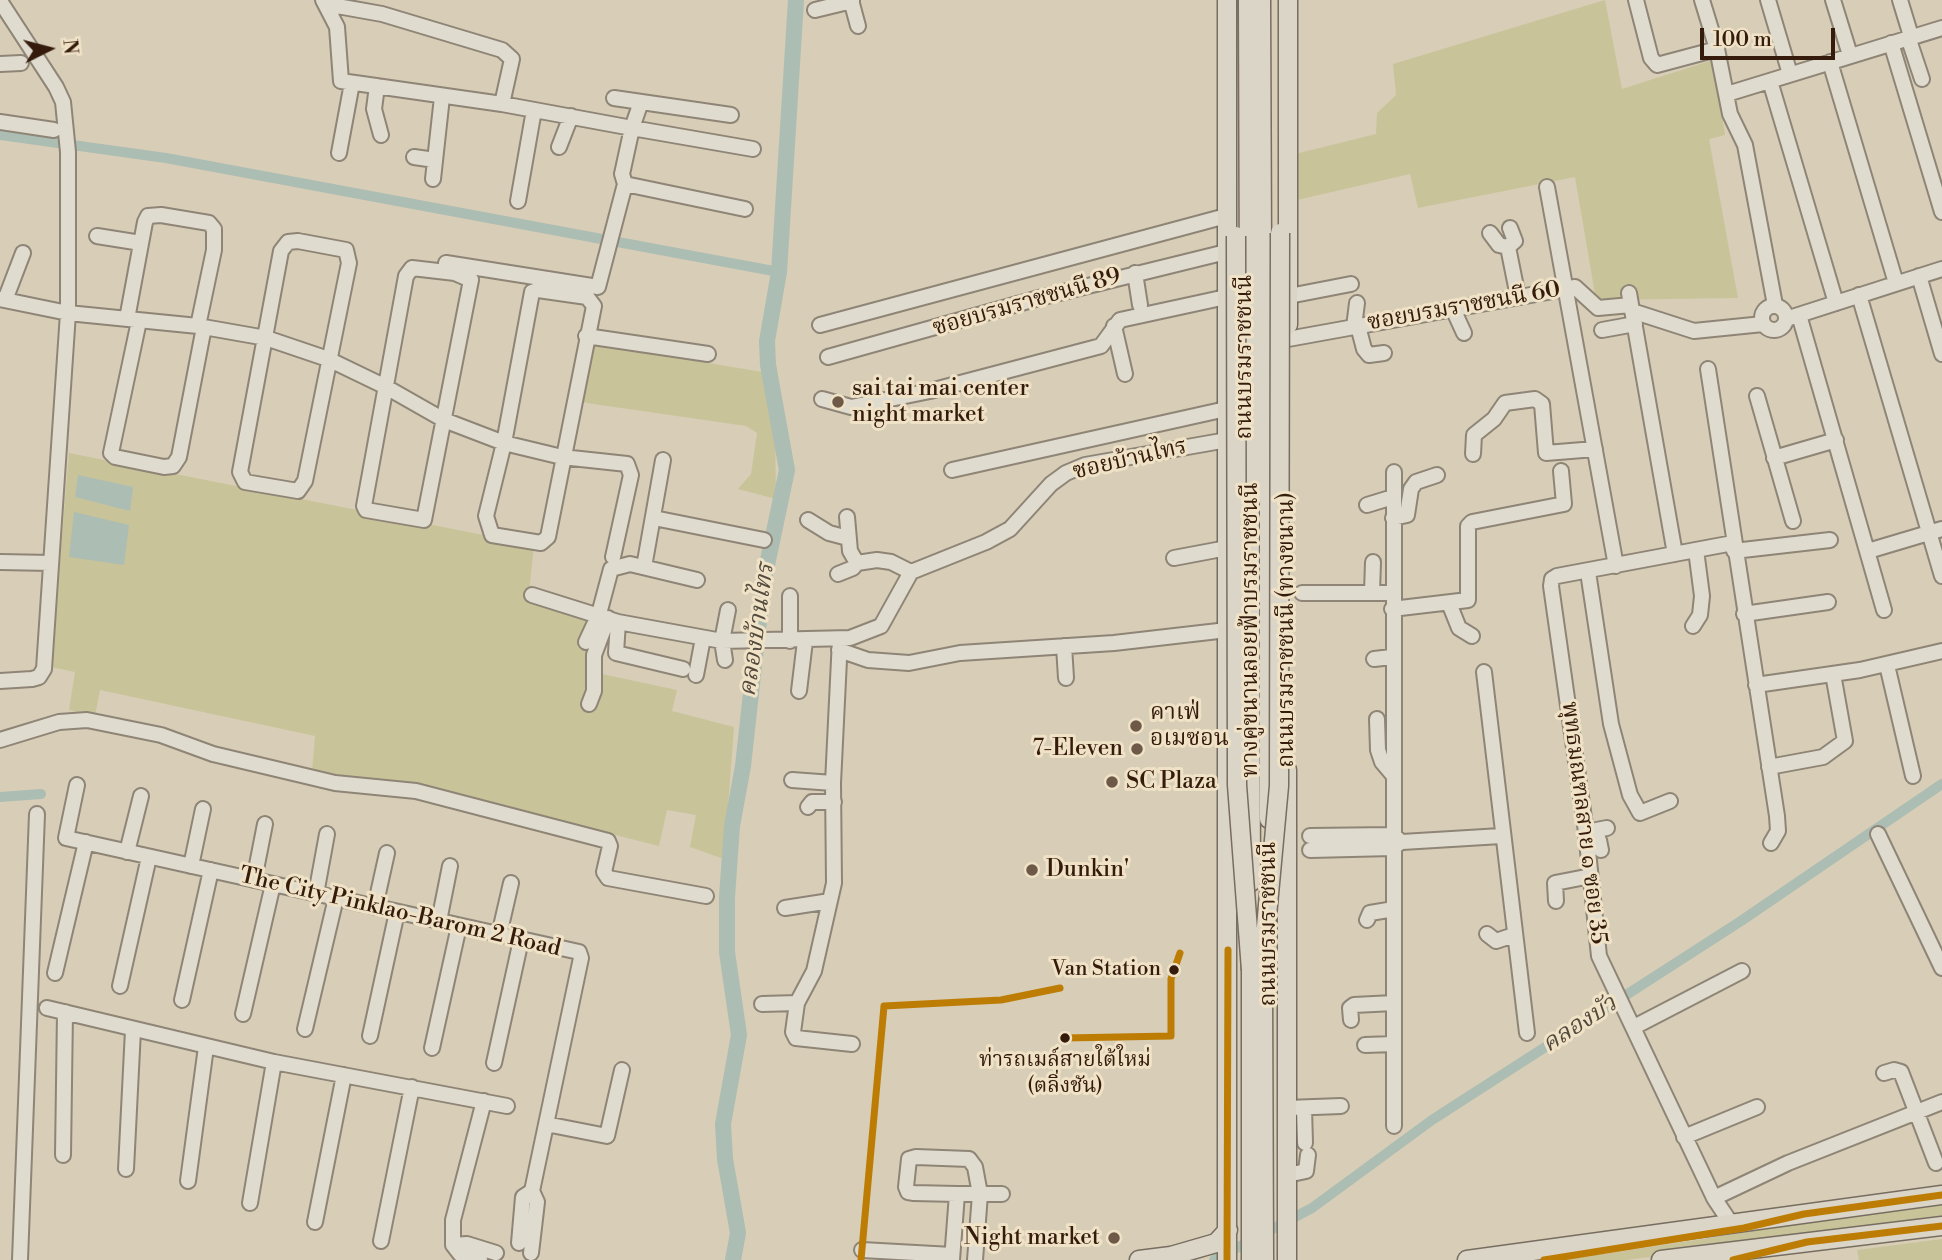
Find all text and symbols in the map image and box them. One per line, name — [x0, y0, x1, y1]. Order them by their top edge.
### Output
north arrow — [14, 14, 84, 84]
scale bar — [1704, 14, 1839, 58]
text: 100 m — [1713, 27, 1772, 53]
text: N — [57, 38, 83, 56]
street label: ซอยบรมราชชนนี 89 — [930, 263, 1124, 343]
street label: ถนนบรมราชชนนี — [1231, 274, 1259, 440]
street label: ซอยบรมราชชนนี 60 — [1365, 276, 1563, 338]
place label: sai tai mai center night market — [852, 375, 1029, 429]
marker: sai tai mai center night market — [830, 394, 846, 410]
street label: ซอยบ้านไทร — [1070, 433, 1190, 487]
street label: ทางคู่ขนานลอยฟ้าบรมราชชนนี — [1237, 482, 1265, 778]
street label: ถนนบรมราชชนนี (ทางขนาน) — [1273, 492, 1301, 768]
water label: คลองบ้านไทร — [734, 562, 782, 698]
place label: คาเฟ่ อเมซอน — [1150, 699, 1229, 753]
street label: พุทธมณฑลสาย ๑ ซอย 35 — [1554, 700, 1612, 946]
marker: คาเฟ่ อเมซอน — [1128, 718, 1144, 734]
place label: 7-Eleven — [1032, 735, 1123, 763]
marker: 7-Eleven — [1129, 741, 1145, 757]
place label: SC Plaza — [1126, 768, 1217, 796]
marker: SC Plaza — [1104, 774, 1120, 790]
street label: ถนนบรมราชชนนี — [1255, 841, 1283, 1007]
place label: Dunkin' — [1046, 856, 1129, 884]
marker: Dunkin' — [1024, 862, 1040, 878]
street label: The City Pinklao-Barom 2 Road — [237, 863, 563, 963]
place label: Van Station — [1051, 957, 1161, 983]
marker: Van Station — [1167, 963, 1181, 977]
water label: คลองบัว — [1537, 990, 1623, 1060]
marker: ท่ารถเมล์สายใต้ใหม่ (ตลิ่งชัน) — [1058, 1031, 1072, 1045]
place label: ท่ารถเมล์สายใต้ใหม่ (ตลิ่งชัน) — [979, 1048, 1151, 1098]
place label: Night market — [964, 1224, 1100, 1252]
marker: Night market — [1106, 1230, 1122, 1246]

